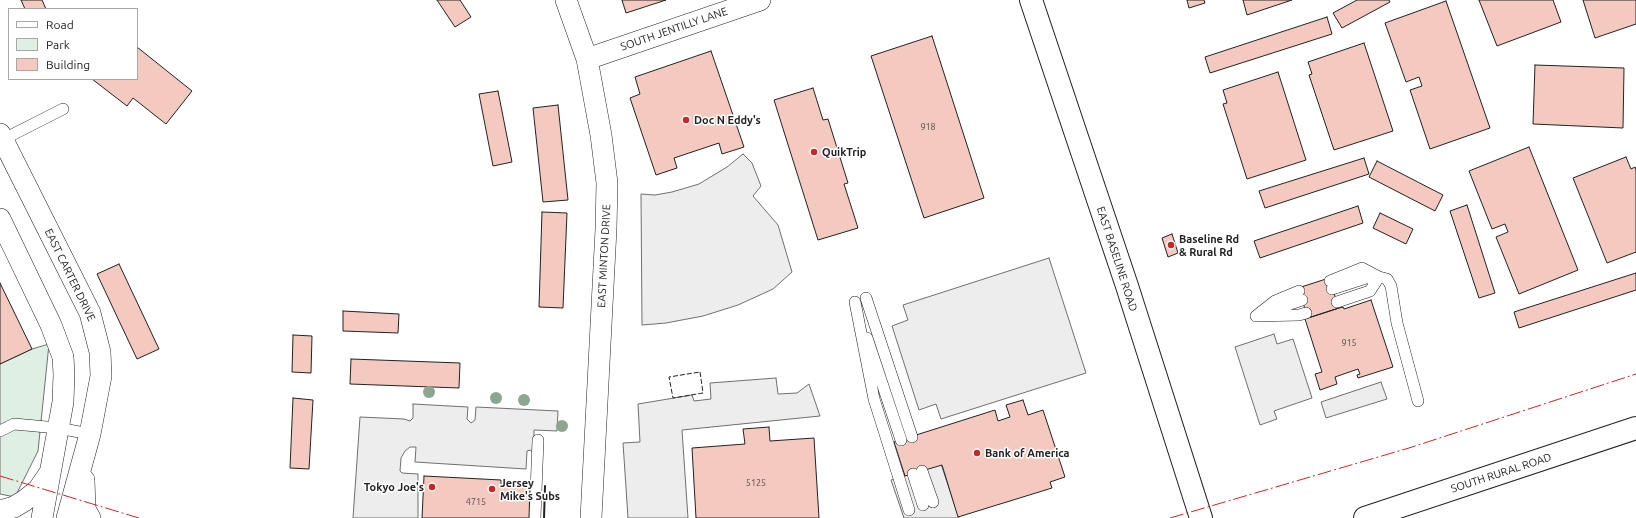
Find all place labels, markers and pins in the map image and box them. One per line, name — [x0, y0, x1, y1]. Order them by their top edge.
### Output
place label: Doc N Eddy's — [694, 113, 761, 127]
marker: Doc N Eddy's — [681, 115, 691, 125]
place label: QuikTrip — [822, 145, 866, 159]
marker: QuikTrip — [809, 147, 819, 157]
place label: Baseline Rd & Rural Rd — [1179, 232, 1239, 258]
marker: Baseline Rd & Rural Rd — [1166, 240, 1176, 250]
place label: Bank of America — [985, 446, 1070, 460]
marker: Bank of America — [972, 448, 982, 458]
place label: Jersey Mike's Subs — [500, 476, 560, 502]
place label: Tokyo Joe's — [364, 480, 424, 494]
marker: Tokyo Joe's — [427, 482, 437, 492]
marker: Jersey Mike's Subs — [487, 484, 497, 494]

